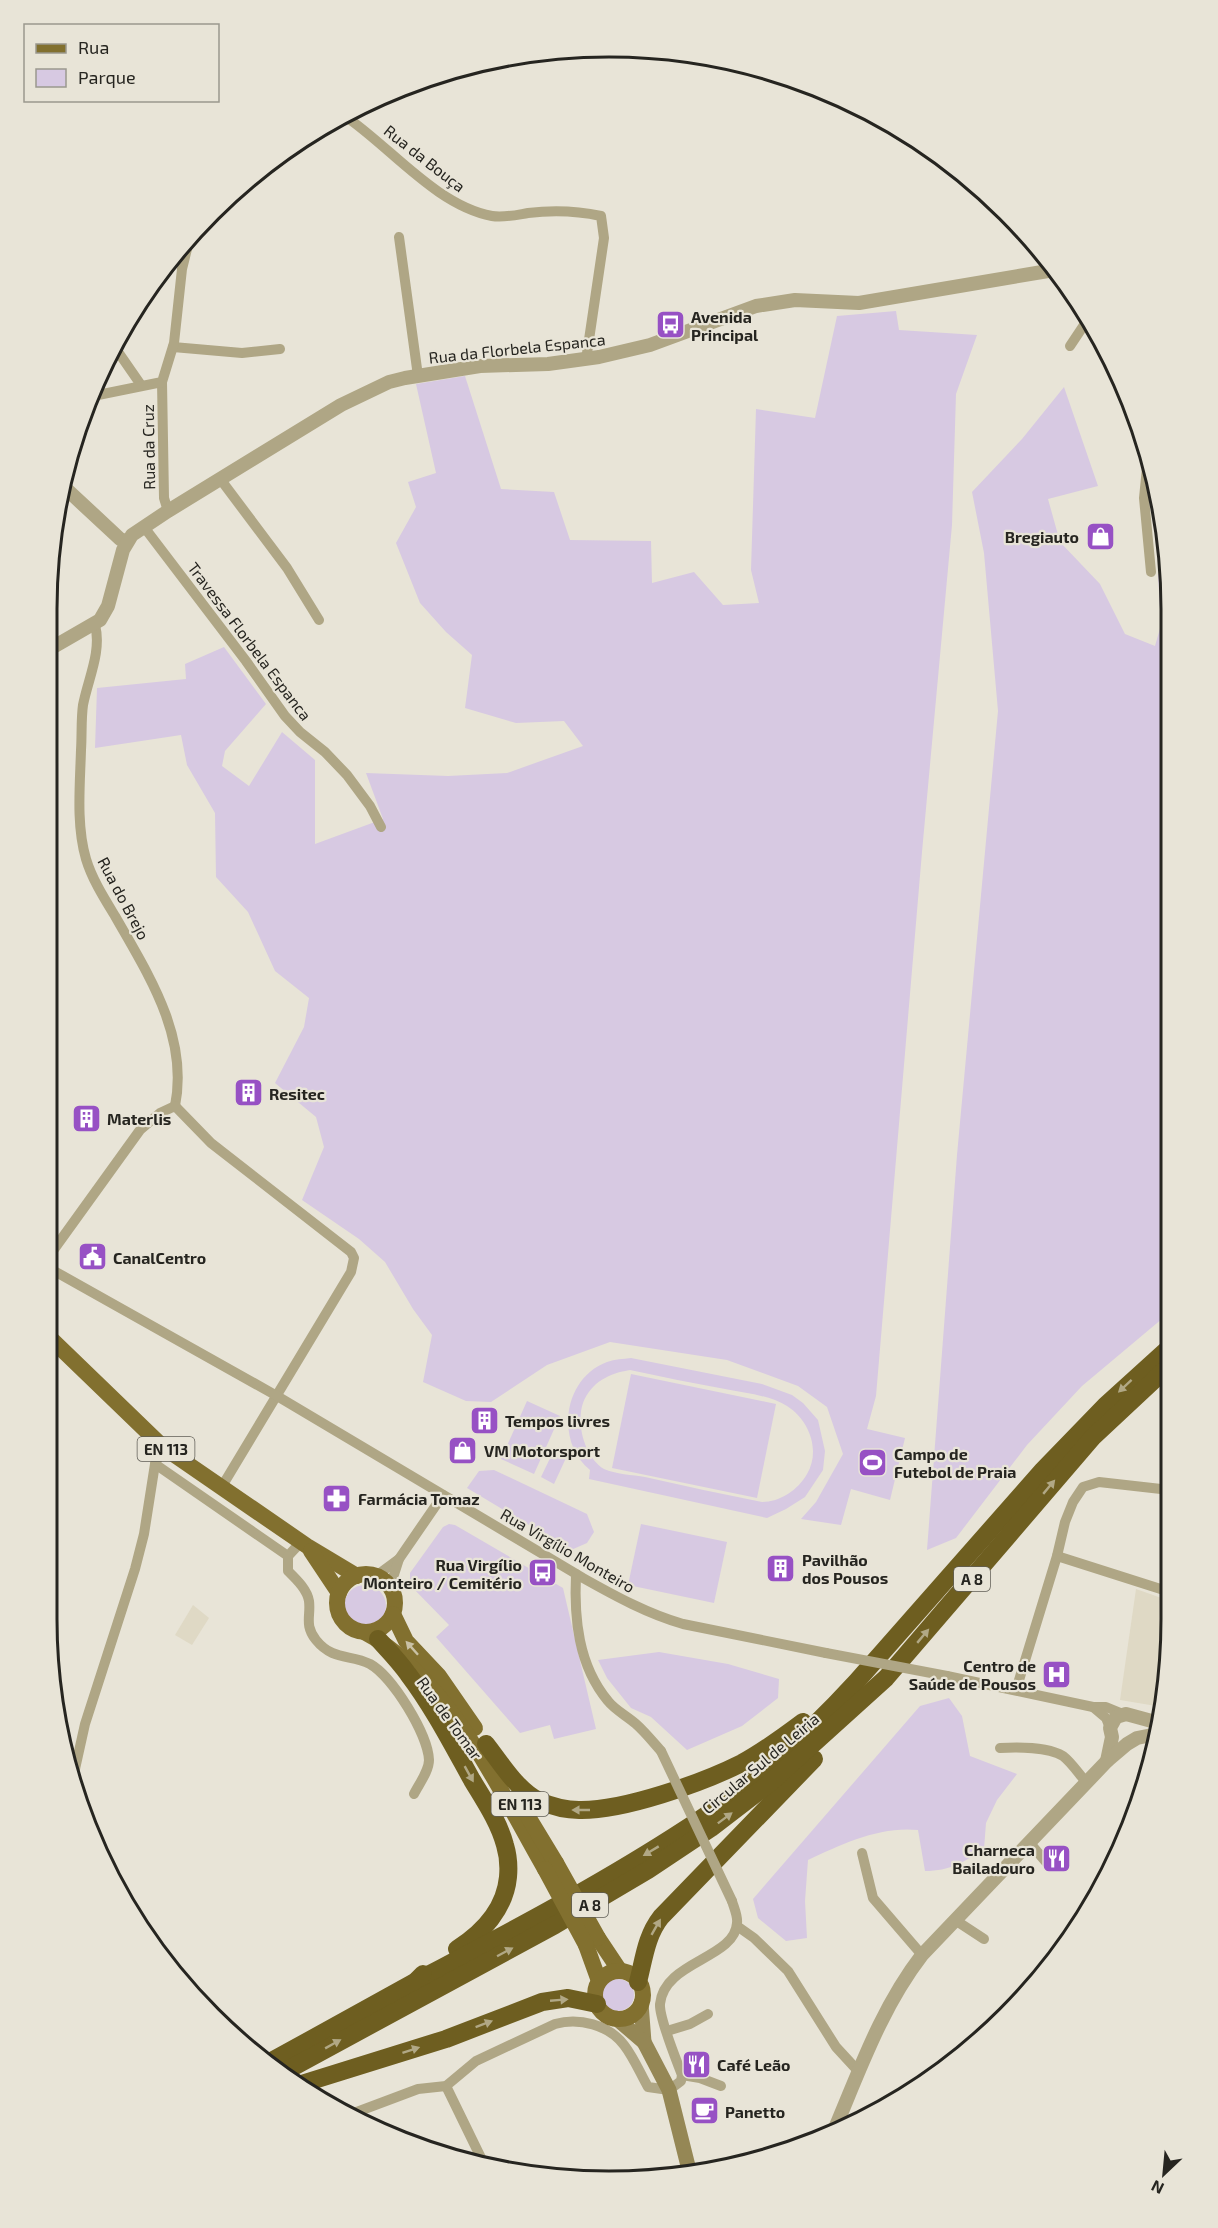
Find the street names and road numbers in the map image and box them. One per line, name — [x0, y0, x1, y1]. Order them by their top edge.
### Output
street label: Rua da Bouça — [380, 120, 469, 196]
street label: Rua da Florbela Espanca — [428, 329, 606, 367]
street label: Rua da Cruz — [138, 404, 158, 490]
street label: Travessa Florbela Espanca — [184, 558, 316, 724]
street label: Rua do Brejo — [93, 853, 154, 943]
road number: EN 113 — [138, 1437, 195, 1461]
street label: Rua Virgílio Monteiro — [498, 1504, 638, 1596]
road number: A 8 — [954, 1567, 990, 1591]
street label: Rua de Tomar — [413, 1673, 487, 1764]
street label: Circular Sul de Leiria — [698, 1709, 822, 1817]
road number: EN 113 — [492, 1792, 548, 1816]
road number: A 8 — [572, 1893, 608, 1917]

